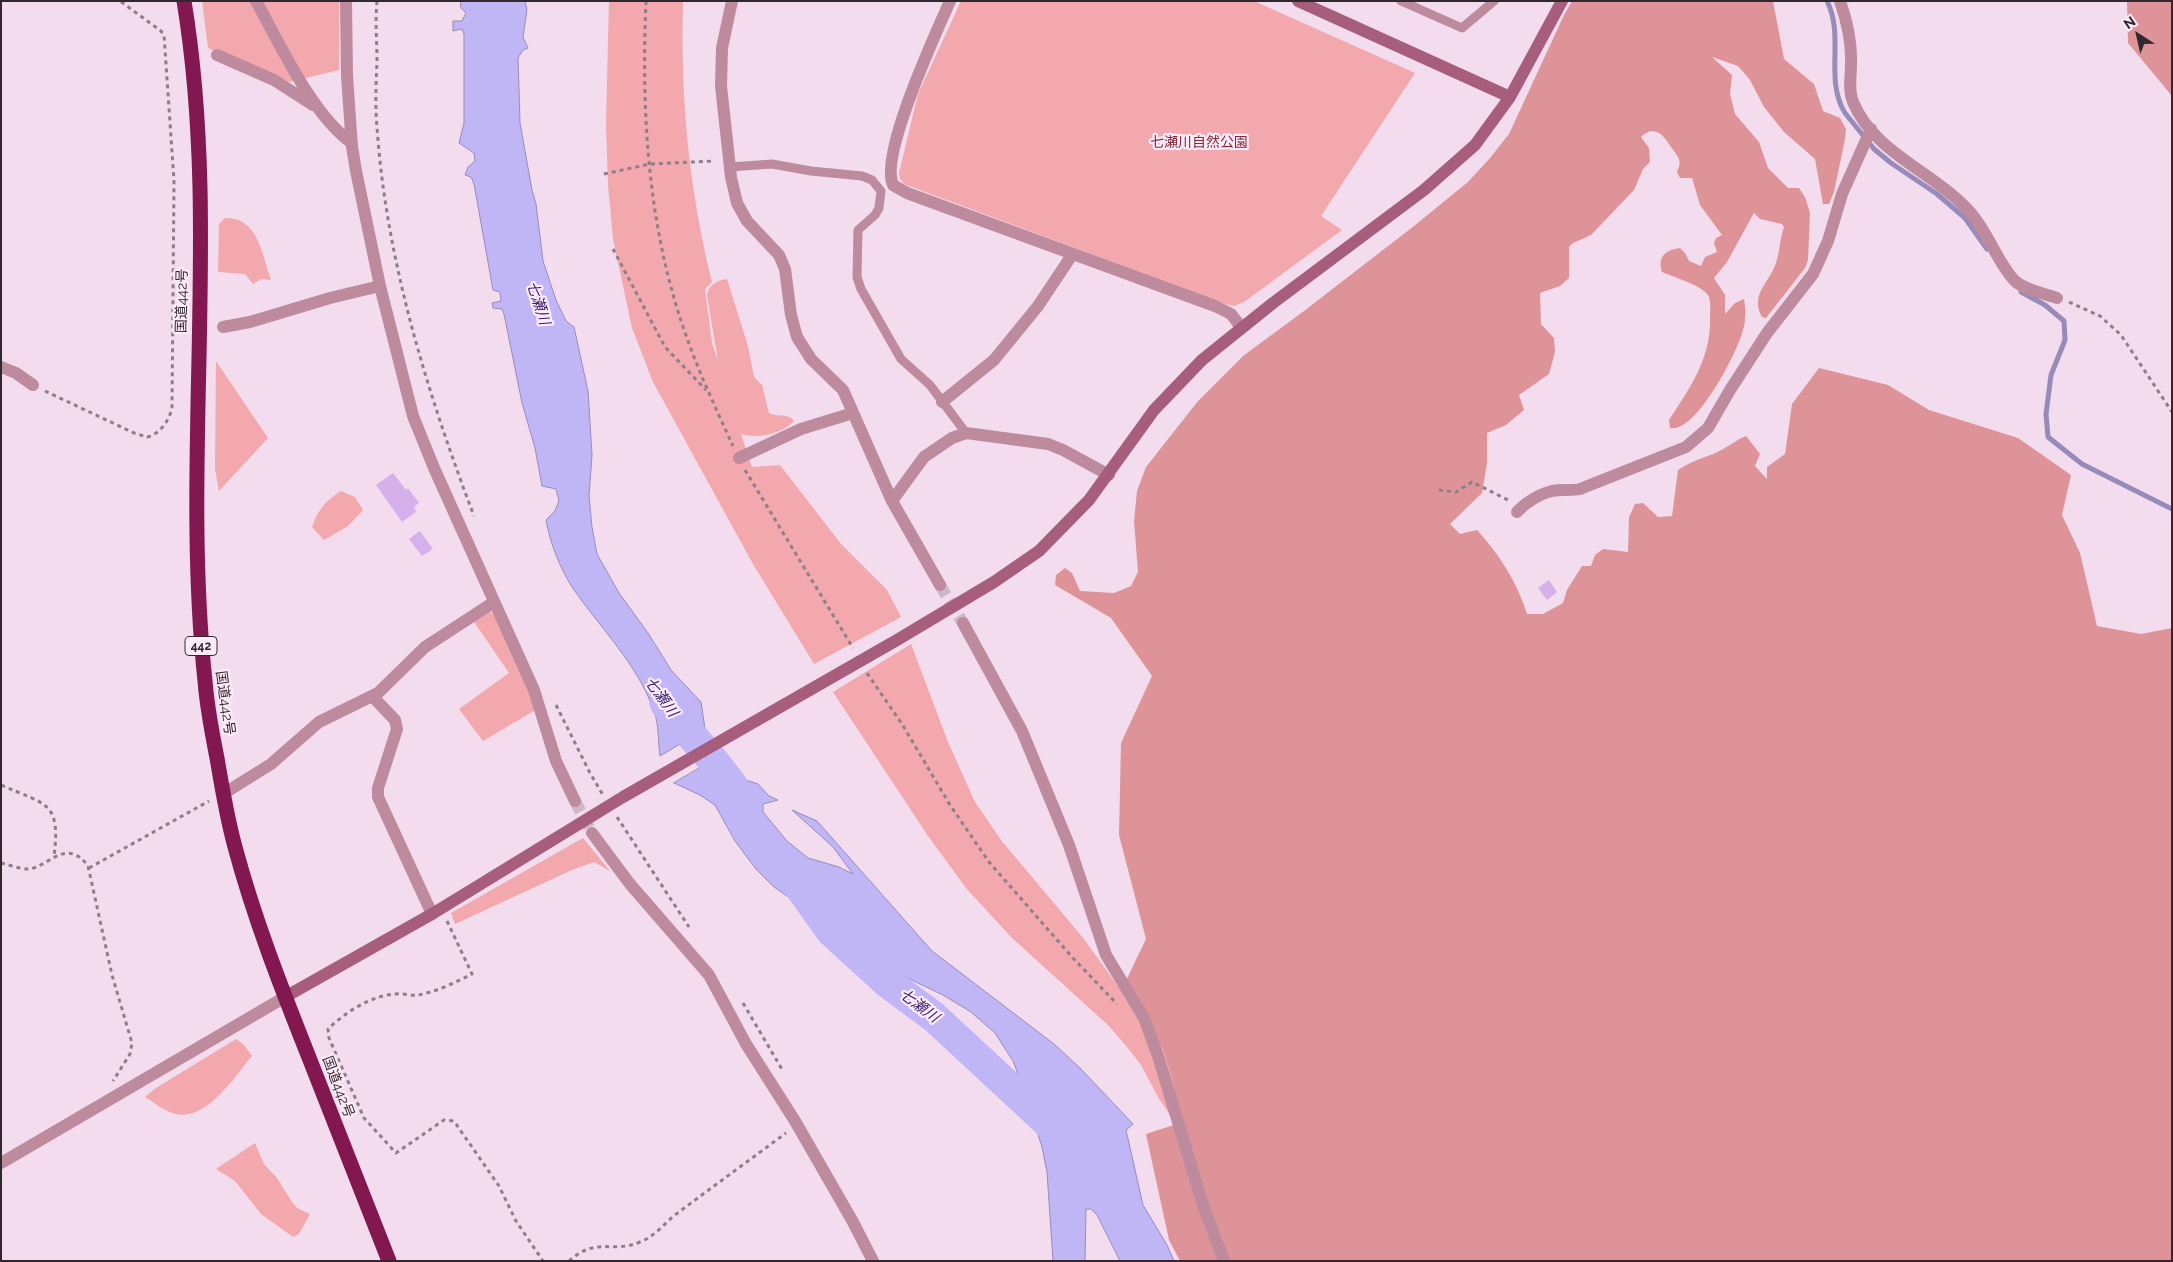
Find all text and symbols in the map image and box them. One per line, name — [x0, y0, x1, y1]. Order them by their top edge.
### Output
north arrow — [2113, 10, 2163, 60]
text: N — [2120, 13, 2138, 32]
park label: 七瀬川自然公園 — [1150, 135, 1248, 151]
street label: 国道442号 — [173, 269, 191, 333]
water label: 七瀬川 — [522, 279, 554, 327]
road number: 442 — [185, 636, 217, 656]
street label: 国道442号 — [212, 670, 238, 736]
water label: 七瀬川 — [640, 674, 682, 720]
water label: 七瀬川 — [896, 985, 942, 1027]
street label: 国道442号 — [319, 1054, 357, 1120]

